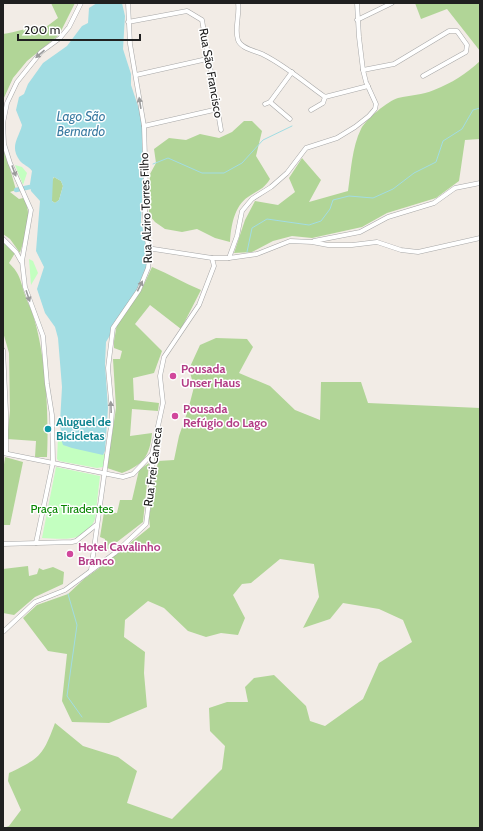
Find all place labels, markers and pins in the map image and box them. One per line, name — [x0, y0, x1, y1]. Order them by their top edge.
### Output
place label: Pousada Unser Haus — [181, 361, 240, 390]
marker: Pousada Unser Haus — [168, 371, 178, 381]
place label: Pousada Refúgio do Lago — [183, 401, 267, 430]
marker: Pousada Refúgio do Lago — [170, 411, 180, 421]
place label: Aluguel de Bicicletas — [56, 414, 111, 443]
marker: Aluguel de Bicicletas — [43, 424, 53, 434]
place label: Hotel Cavalinho Branco — [78, 539, 161, 568]
marker: Hotel Cavalinho Branco — [65, 549, 75, 559]

